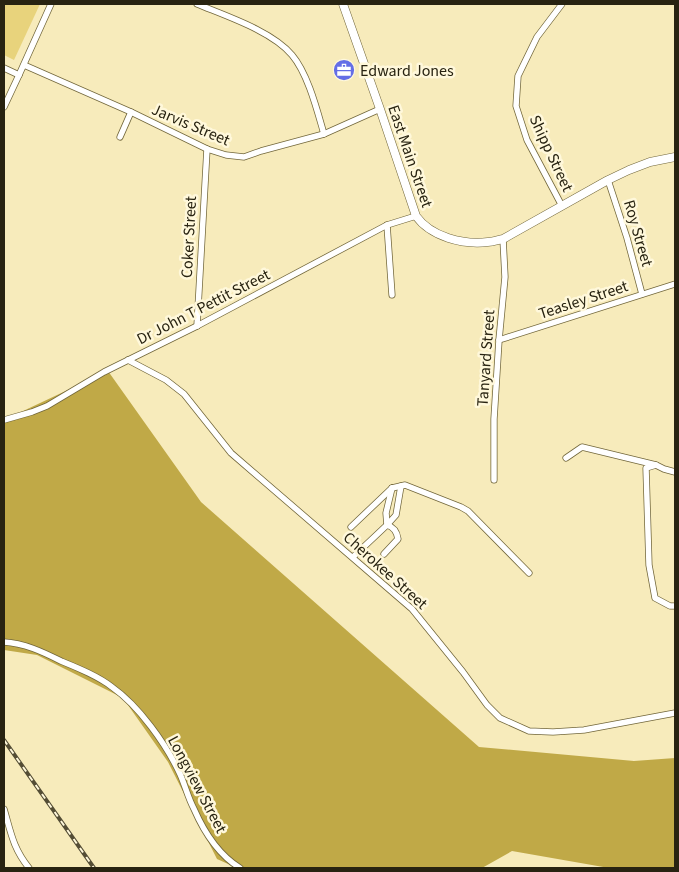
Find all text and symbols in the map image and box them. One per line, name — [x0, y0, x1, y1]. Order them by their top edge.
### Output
office icon: Edward Jones — [332, 58, 356, 82]
place label: Edward Jones — [360, 60, 454, 82]
street label: Jarvis Street — [148, 99, 234, 152]
street label: East Main Street — [382, 102, 438, 211]
street label: Shipp Street — [524, 112, 579, 196]
street label: Coker Street — [176, 195, 202, 279]
street label: Roy Street — [618, 197, 658, 270]
street label: Dr John T Pettit Street — [133, 263, 274, 350]
street label: Teasley Street — [536, 275, 631, 325]
street label: Tanyard Street — [472, 308, 500, 407]
street label: Cherokee Street — [338, 527, 433, 615]
street label: Longview Street — [162, 732, 232, 837]

